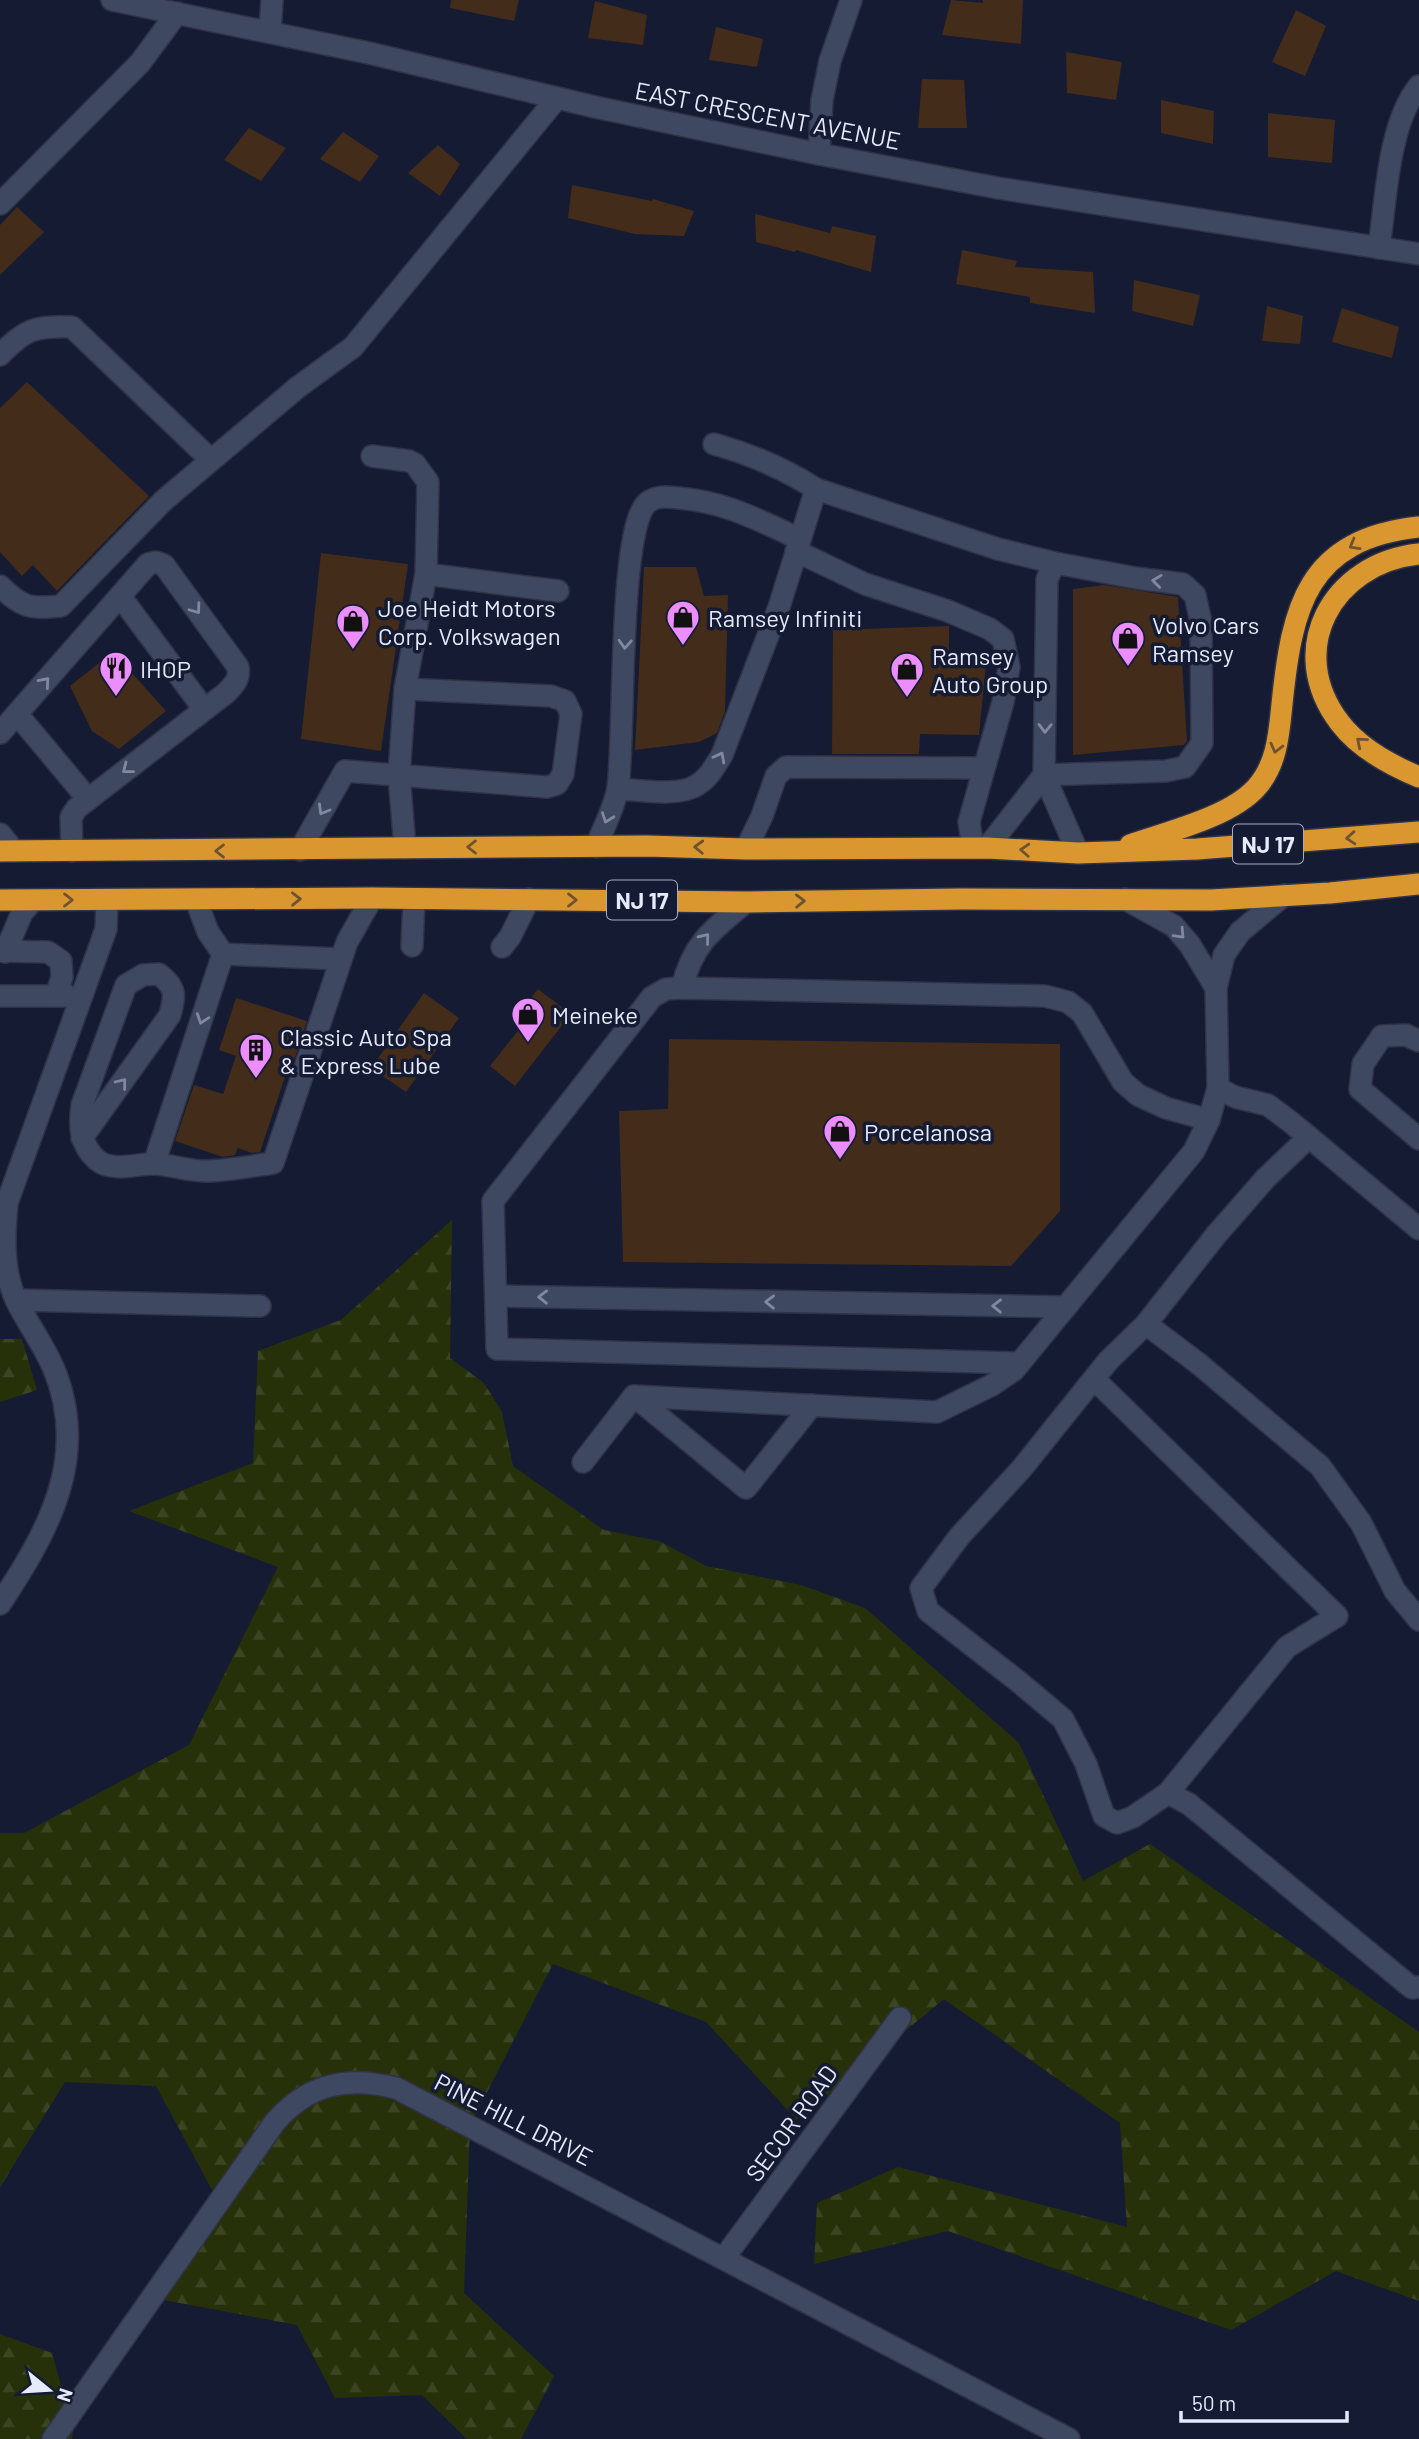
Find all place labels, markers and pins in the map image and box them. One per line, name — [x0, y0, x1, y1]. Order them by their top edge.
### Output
place label: Joe Heidt Motors Corp. Volkswagen — [378, 593, 561, 650]
shop icon: Ramsey Infiniti — [664, 598, 702, 647]
shop icon: Joe Heidt Motors Corp. Volkswagen — [334, 602, 372, 651]
place label: Ramsey Infiniti — [708, 603, 862, 632]
place label: Volvo Cars Ramsey — [1152, 610, 1259, 667]
shop icon: Volvo Cars Ramsey — [1109, 619, 1147, 668]
place label: Ramsey Auto Group — [932, 641, 1048, 698]
restaurant icon: IHOP — [97, 649, 135, 698]
shop icon: Ramsey Auto Group — [888, 650, 926, 699]
place label: IHOP — [140, 654, 191, 683]
shop icon: Meineke — [509, 995, 547, 1044]
place label: Meineke — [552, 1000, 638, 1029]
place label: Classic Auto Spa & Express Lube — [280, 1022, 452, 1079]
building icon: Classic Auto Spa & Express Lube — [237, 1031, 275, 1080]
shop icon: Porcelanosa — [821, 1112, 859, 1161]
place label: Porcelanosa — [864, 1117, 992, 1146]

